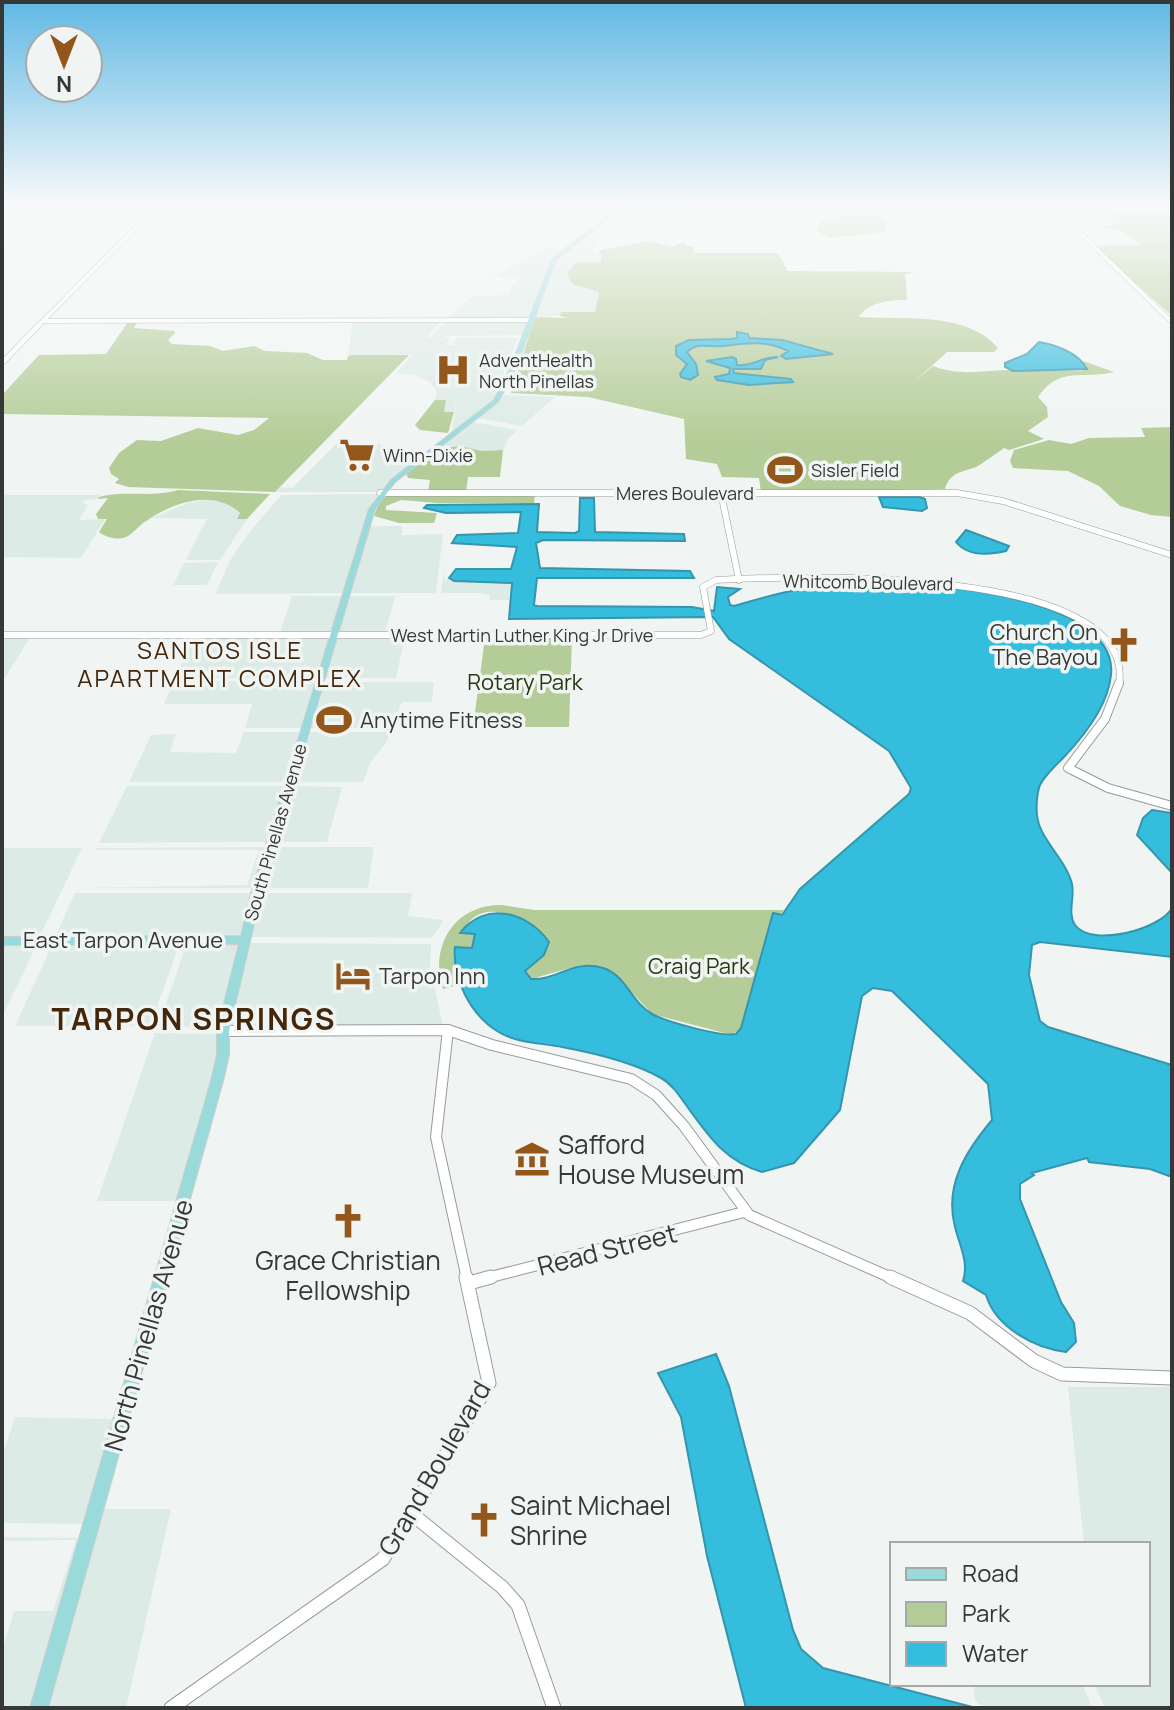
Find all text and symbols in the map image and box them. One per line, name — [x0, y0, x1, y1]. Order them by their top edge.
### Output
north arrow — [24, 24, 104, 104]
text: N — [56, 69, 72, 99]
place label: AdventHealth North Pinellas — [479, 348, 594, 393]
hospital icon: AdventHealth North Pinellas — [434, 351, 472, 389]
supermarket icon: Winn-Dixie — [338, 436, 376, 474]
place label: Winn-Dixie — [383, 443, 473, 467]
sports icon: Sisler Field — [766, 451, 804, 489]
place label: Sisler Field — [811, 458, 899, 482]
street label: Meres Boulevard — [616, 481, 754, 505]
street label: Whitcomb Boulevard — [782, 569, 954, 595]
place label: Church On The Bayou — [990, 617, 1098, 672]
street label: West Martin Luther King Jr Drive — [391, 623, 653, 647]
church icon: Church On The Bayou — [1105, 626, 1143, 664]
district label: SANTOS ISLE APARTMENT COMPLEX — [77, 633, 363, 694]
park label: Rotary Park — [467, 667, 584, 697]
sports icon: Anytime Fitness — [315, 701, 353, 739]
place label: Anytime Fitness — [360, 705, 523, 735]
street label: South Pinellas Avenue — [238, 741, 312, 923]
street label: East Tarpon Avenue — [23, 925, 223, 955]
park label: Craig Park — [648, 951, 751, 981]
hotel icon: Tarpon Inn — [334, 957, 372, 995]
place label: Tarpon Inn — [379, 961, 486, 991]
district label: TARPON SPRINGS — [51, 998, 337, 1039]
place label: Safford House Museum — [558, 1126, 744, 1192]
museum icon: Safford House Museum — [513, 1140, 551, 1178]
street label: North Pinellas Avenue — [95, 1195, 201, 1455]
church icon: Grace Christian Fellowship — [329, 1202, 367, 1240]
street label: Read Street — [533, 1214, 681, 1284]
place label: Grace Christian Fellowship — [255, 1242, 441, 1308]
street label: Grand Boulevard — [369, 1374, 499, 1562]
place label: Saint Michael Shrine — [510, 1487, 671, 1553]
church icon: Saint Michael Shrine — [465, 1501, 503, 1539]
legend — [890, 1542, 1150, 1686]
text: Road — [962, 1556, 1019, 1589]
text: Park — [962, 1596, 1011, 1629]
text: Water — [962, 1636, 1029, 1669]

